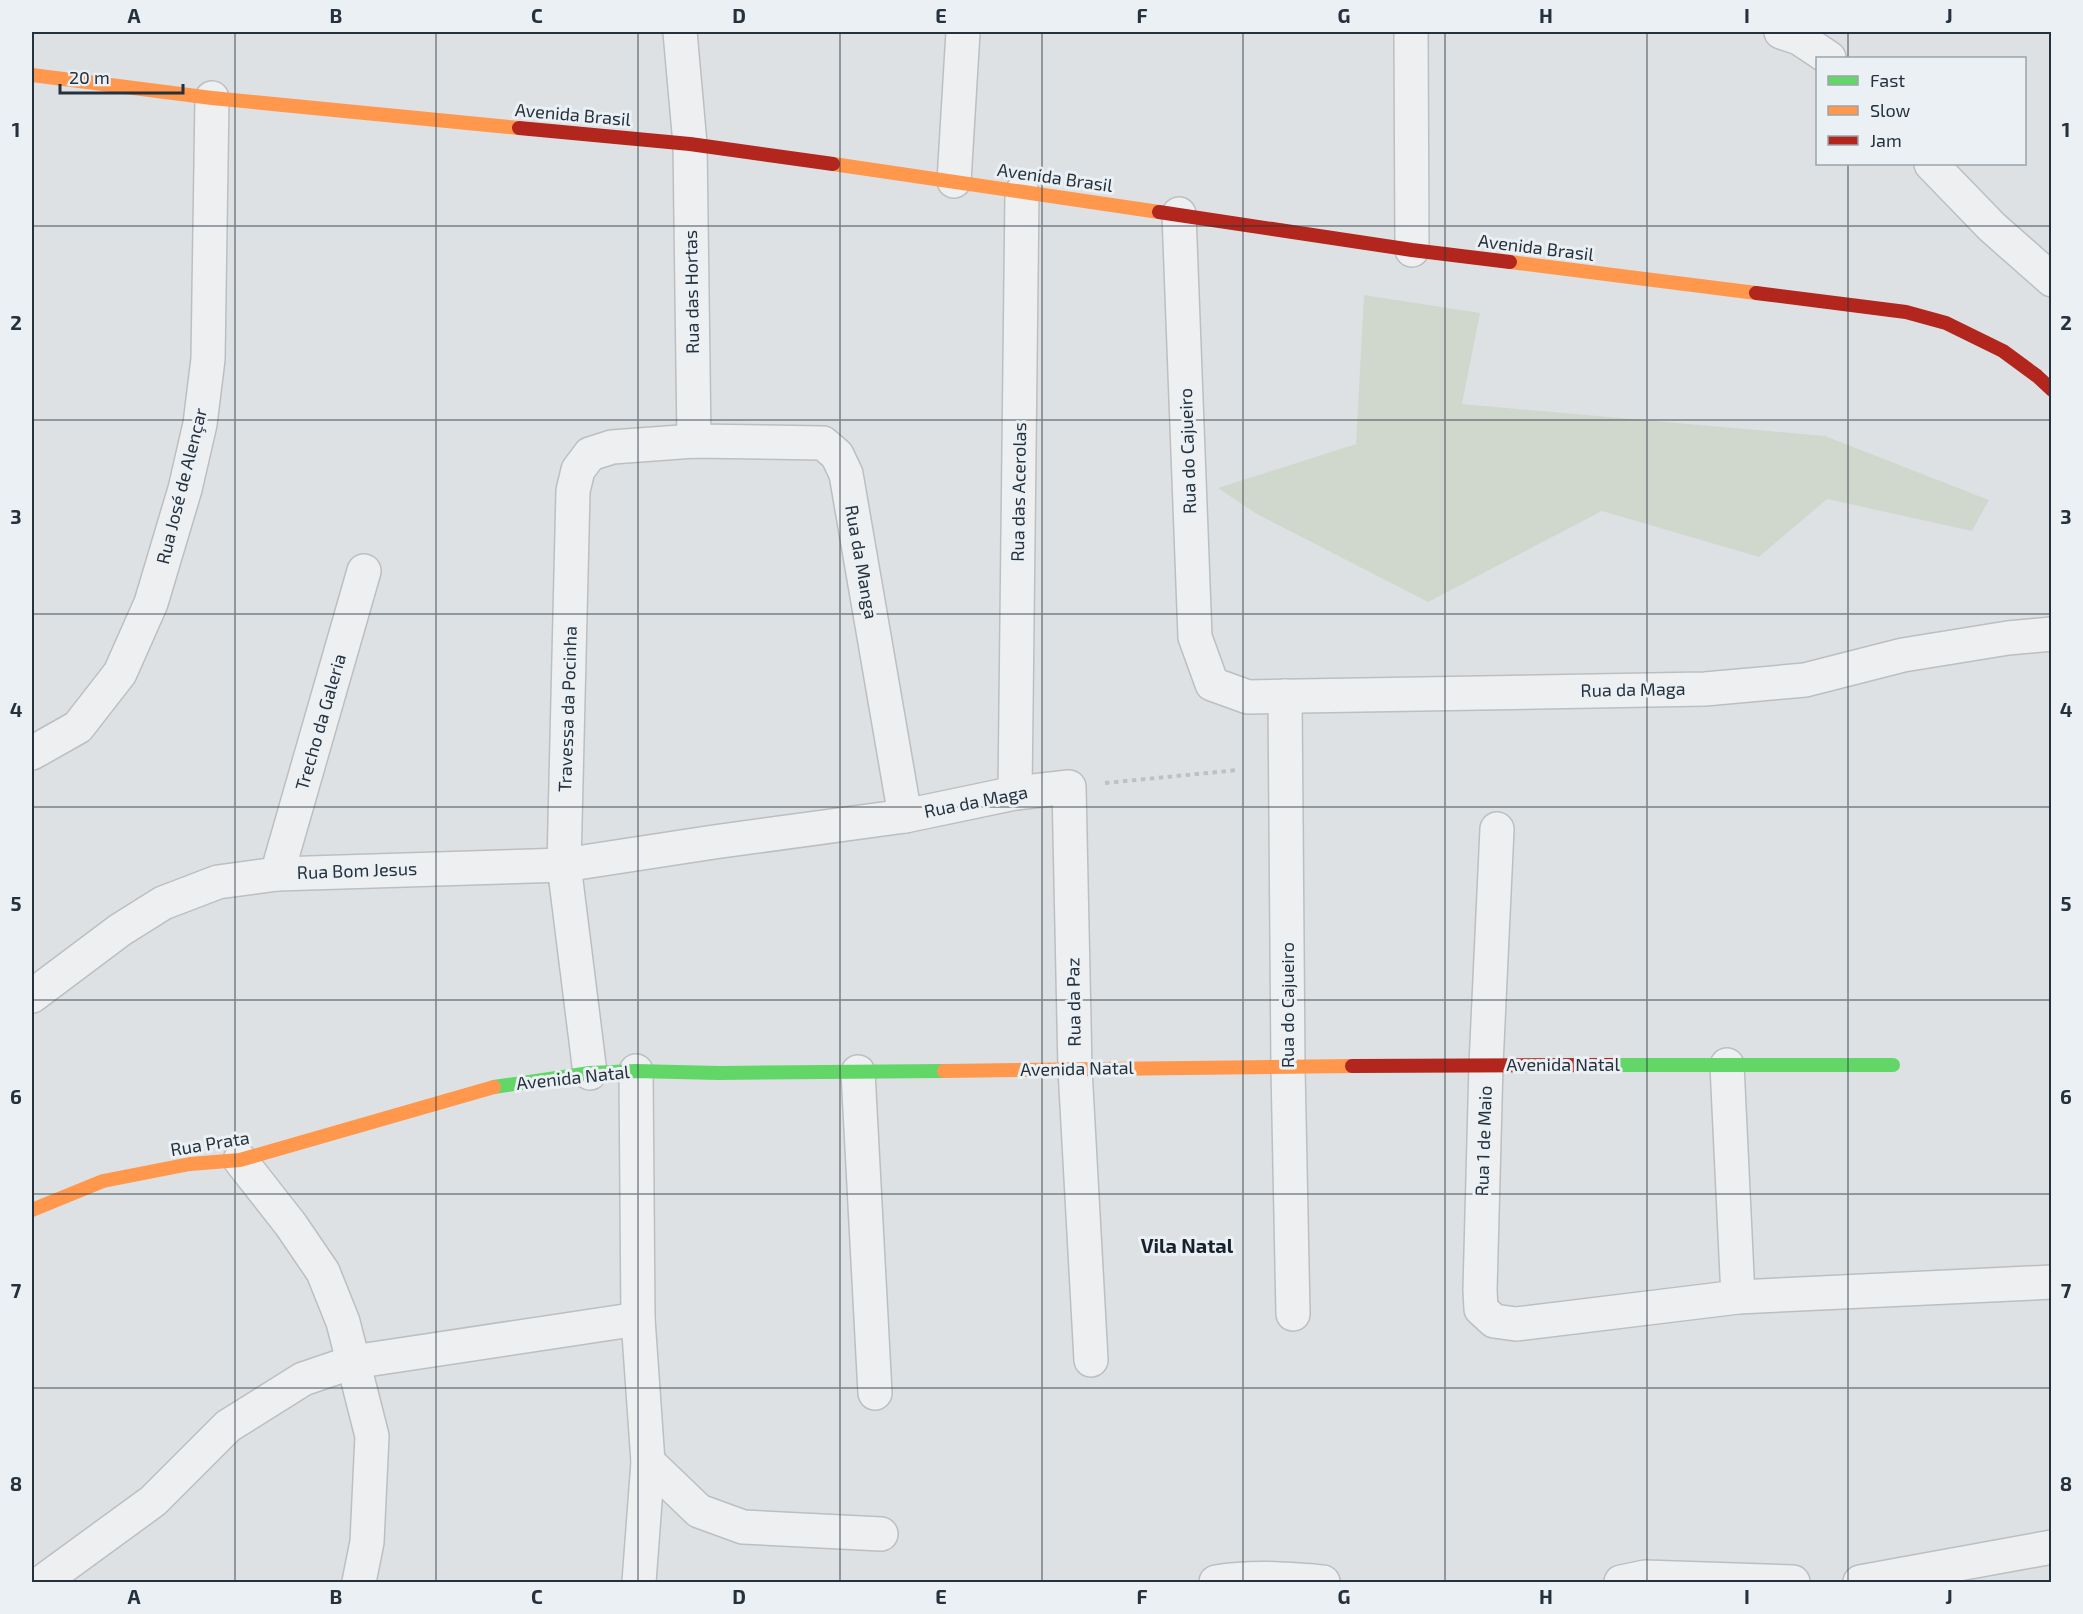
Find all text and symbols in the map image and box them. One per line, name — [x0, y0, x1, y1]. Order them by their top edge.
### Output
text: A — [127, 3, 141, 27]
text: B — [330, 3, 342, 27]
text: C — [531, 3, 543, 27]
text: D — [732, 3, 746, 27]
text: E — [935, 3, 947, 27]
text: F — [1136, 3, 1148, 27]
text: G — [1338, 3, 1350, 27]
text: H — [1539, 3, 1553, 27]
text: I — [1744, 3, 1750, 27]
text: J — [1945, 3, 1953, 27]
scale bar — [60, 57, 183, 95]
legend — [1816, 57, 2026, 165]
text: 20 m — [69, 66, 110, 88]
text: Fast — [1870, 69, 1905, 91]
street label: Avenida Brasil — [514, 98, 633, 130]
text: Slow — [1870, 99, 1911, 121]
text: 1 — [12, 117, 20, 141]
text: 1 — [2062, 117, 2070, 141]
text: Jam — [1870, 129, 1902, 151]
street label: Avenida Brasil — [996, 158, 1115, 196]
street label: Avenida Brasil — [1477, 229, 1596, 265]
street label: Rua das Hortas — [679, 230, 703, 354]
text: 2 — [10, 310, 22, 334]
text: 2 — [2060, 310, 2072, 334]
street label: Rua do Cajueiro — [1174, 388, 1200, 514]
street label: Rua José de Alençar — [151, 405, 212, 566]
street label: Rua das Acerolas — [1006, 422, 1030, 562]
street label: Rua da Manga — [841, 503, 883, 621]
text: 3 — [10, 504, 22, 528]
text: 3 — [2060, 504, 2072, 528]
street label: Travessa da Pocinha — [553, 626, 581, 792]
street label: Trecho da Galeria — [290, 651, 350, 792]
street label: Rua da Maga — [1580, 677, 1686, 701]
text: 4 — [10, 697, 23, 721]
text: 4 — [2060, 697, 2073, 721]
street label: Rua da Maga — [922, 780, 1029, 822]
street label: Rua Bom Jesus — [296, 857, 418, 883]
text: 5 — [10, 891, 22, 915]
text: 5 — [2060, 891, 2072, 915]
street label: Rua do Cajueiro — [1276, 942, 1298, 1068]
street label: Rua da Paz — [1061, 957, 1085, 1047]
street label: Avenida Natal — [1506, 1053, 1621, 1075]
street label: Avenida Natal — [1020, 1056, 1135, 1080]
street label: Avenida Natal — [515, 1060, 631, 1094]
text: 6 — [10, 1084, 22, 1108]
text: 6 — [2060, 1084, 2072, 1108]
street label: Rua 1 de Maio — [1470, 1085, 1496, 1197]
street label: Rua Prata — [169, 1126, 251, 1160]
district label: Vila Natal — [1141, 1233, 1234, 1257]
text: 7 — [11, 1278, 22, 1302]
text: 7 — [2061, 1278, 2072, 1302]
text: 8 — [10, 1471, 22, 1495]
text: 8 — [2060, 1471, 2072, 1495]
text: A — [127, 1584, 141, 1608]
text: B — [330, 1584, 342, 1608]
text: C — [531, 1584, 543, 1608]
text: D — [732, 1584, 746, 1608]
text: E — [935, 1584, 947, 1608]
text: F — [1136, 1584, 1148, 1608]
text: G — [1338, 1584, 1350, 1608]
text: H — [1539, 1584, 1553, 1608]
text: I — [1744, 1584, 1750, 1608]
text: J — [1945, 1584, 1953, 1608]

